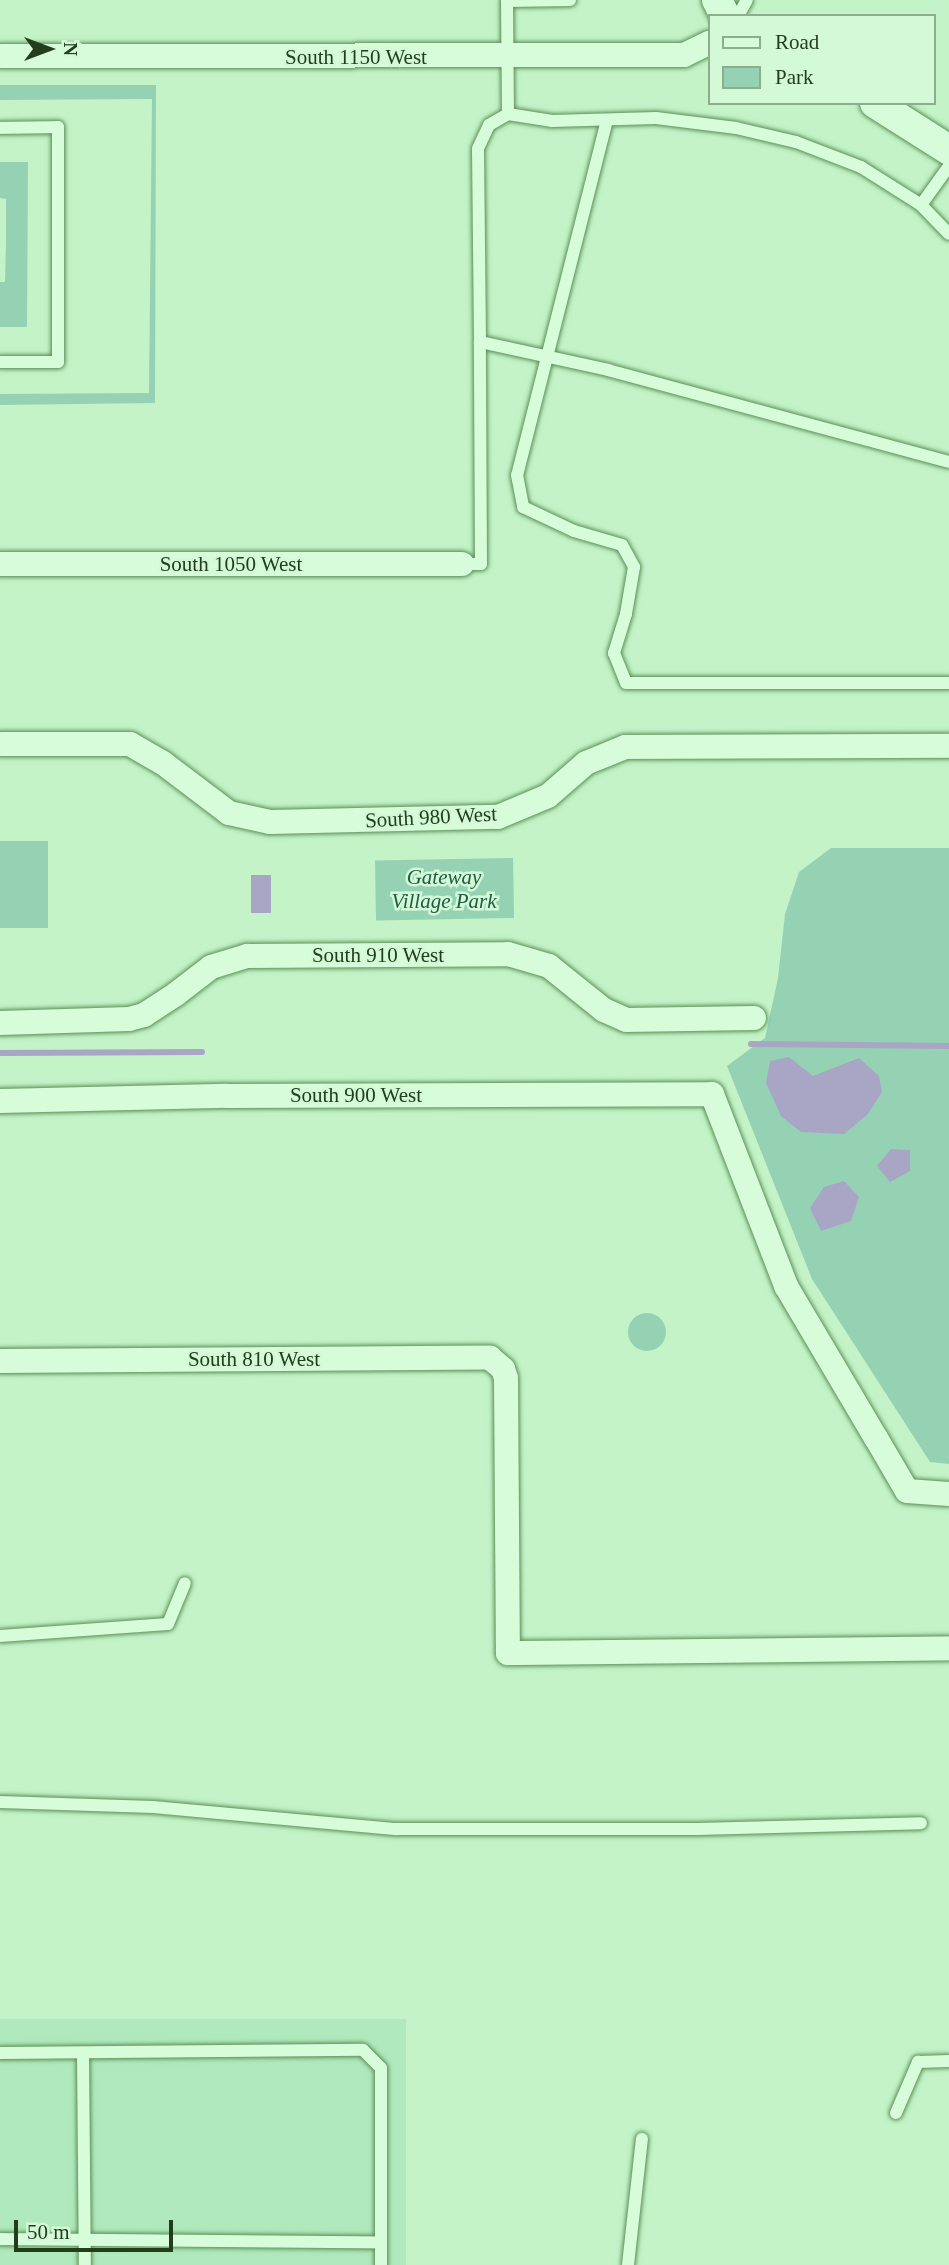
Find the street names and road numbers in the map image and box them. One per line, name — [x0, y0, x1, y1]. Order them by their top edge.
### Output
street label: South 1150 West — [285, 44, 427, 70]
street label: South 1050 West — [160, 551, 302, 577]
street label: South 980 West — [364, 801, 498, 833]
street label: South 910 West — [312, 942, 444, 968]
street label: South 900 West — [290, 1082, 422, 1108]
street label: South 810 West — [188, 1346, 320, 1372]

